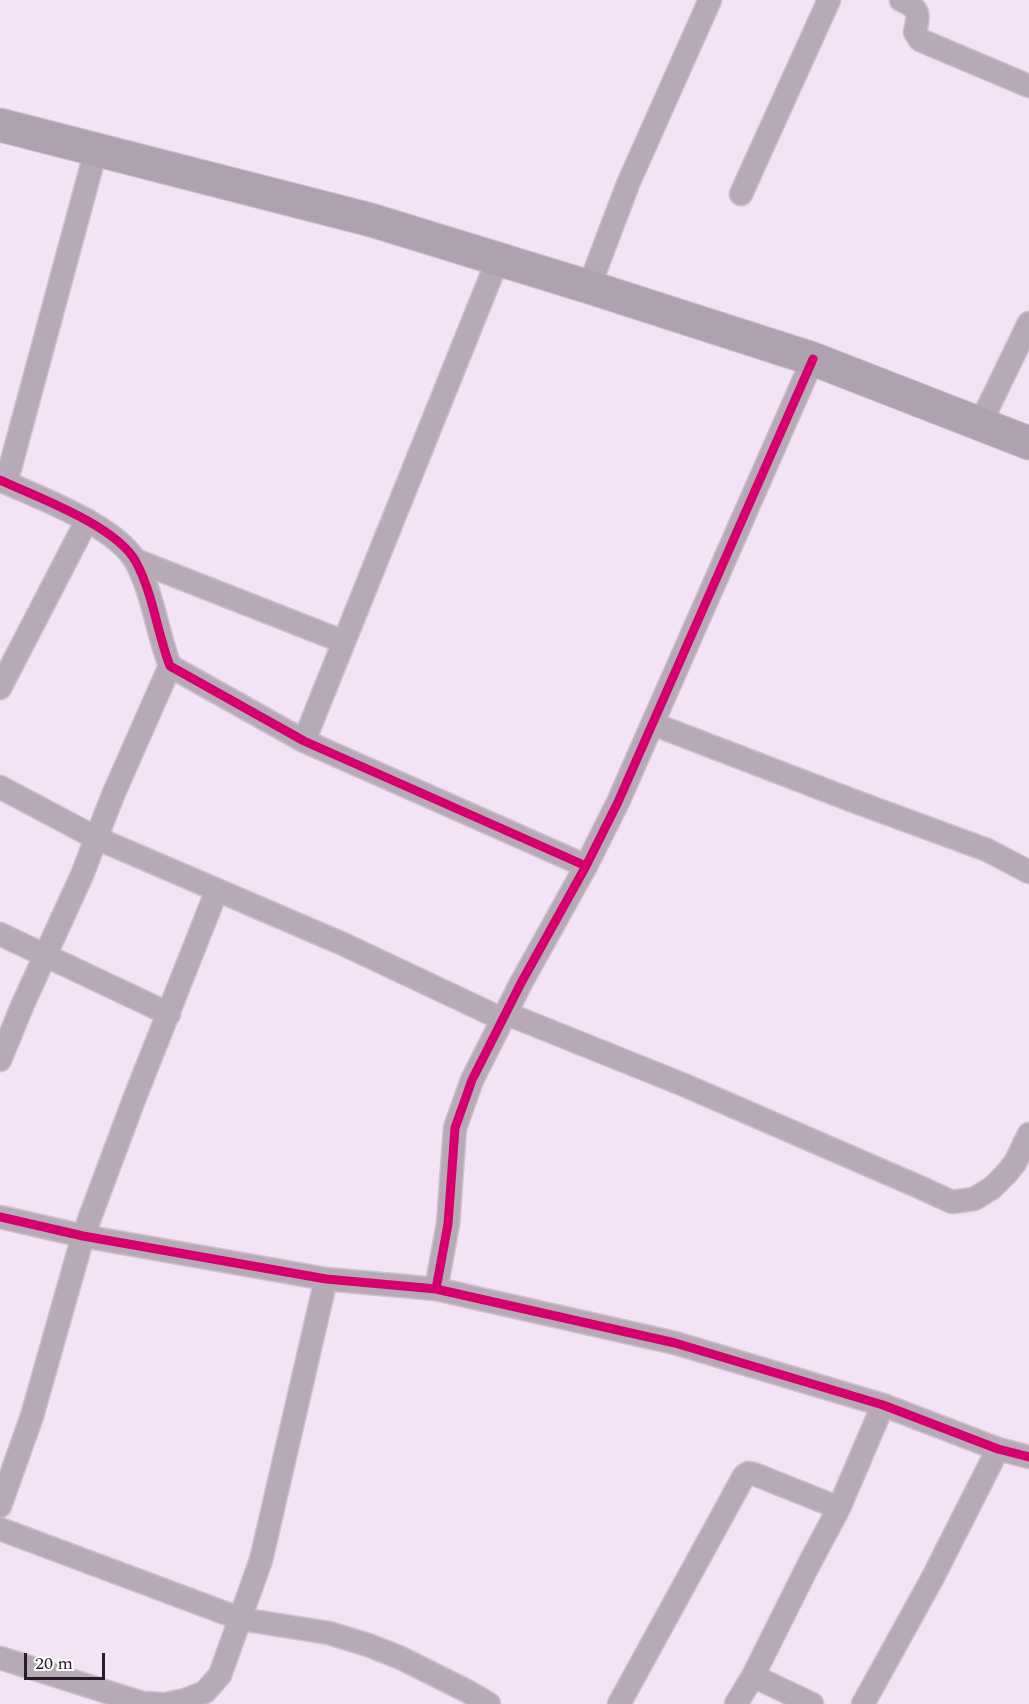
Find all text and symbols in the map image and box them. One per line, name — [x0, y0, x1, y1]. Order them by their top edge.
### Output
scale bar — [27, 1641, 108, 1679]
text: 20 m — [35, 1650, 73, 1677]

